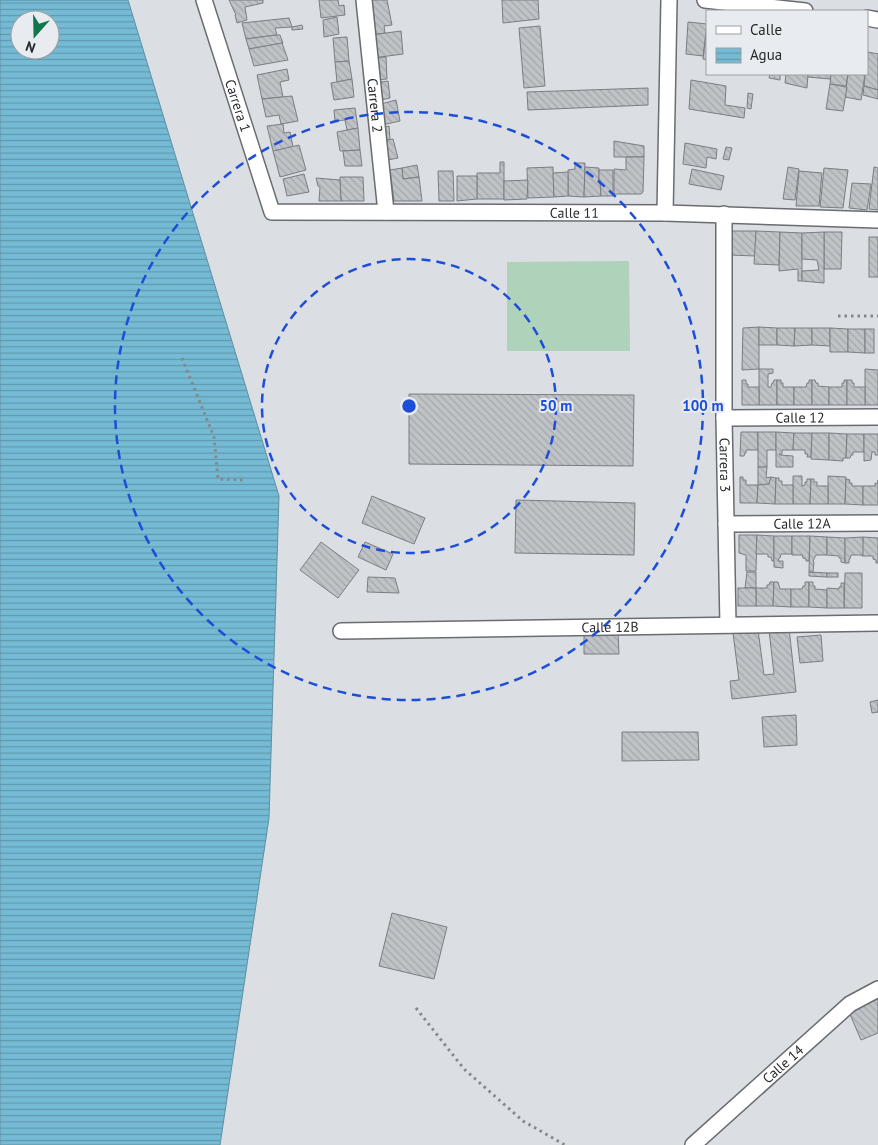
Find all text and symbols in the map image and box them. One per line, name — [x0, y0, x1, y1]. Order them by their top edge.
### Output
north arrow — [10, 10, 60, 60]
legend — [706, 10, 868, 75]
text: Calle — [750, 20, 782, 39]
text: N — [23, 37, 38, 57]
text: Agua — [750, 45, 782, 64]
street label: Carrera 1 — [221, 77, 255, 134]
street label: Carrera 2 — [363, 77, 387, 133]
street label: Calle 11 — [550, 204, 599, 222]
text: 50 m — [540, 396, 572, 415]
text: 100 m — [682, 396, 724, 415]
centre of rings — [400, 397, 418, 415]
street label: Calle 12 — [775, 408, 825, 427]
street label: Carrera 3 — [715, 438, 734, 492]
street label: Calle 12A — [773, 514, 831, 533]
street label: Calle 12B — [581, 618, 639, 636]
street label: Calle 14 — [759, 1041, 808, 1087]

